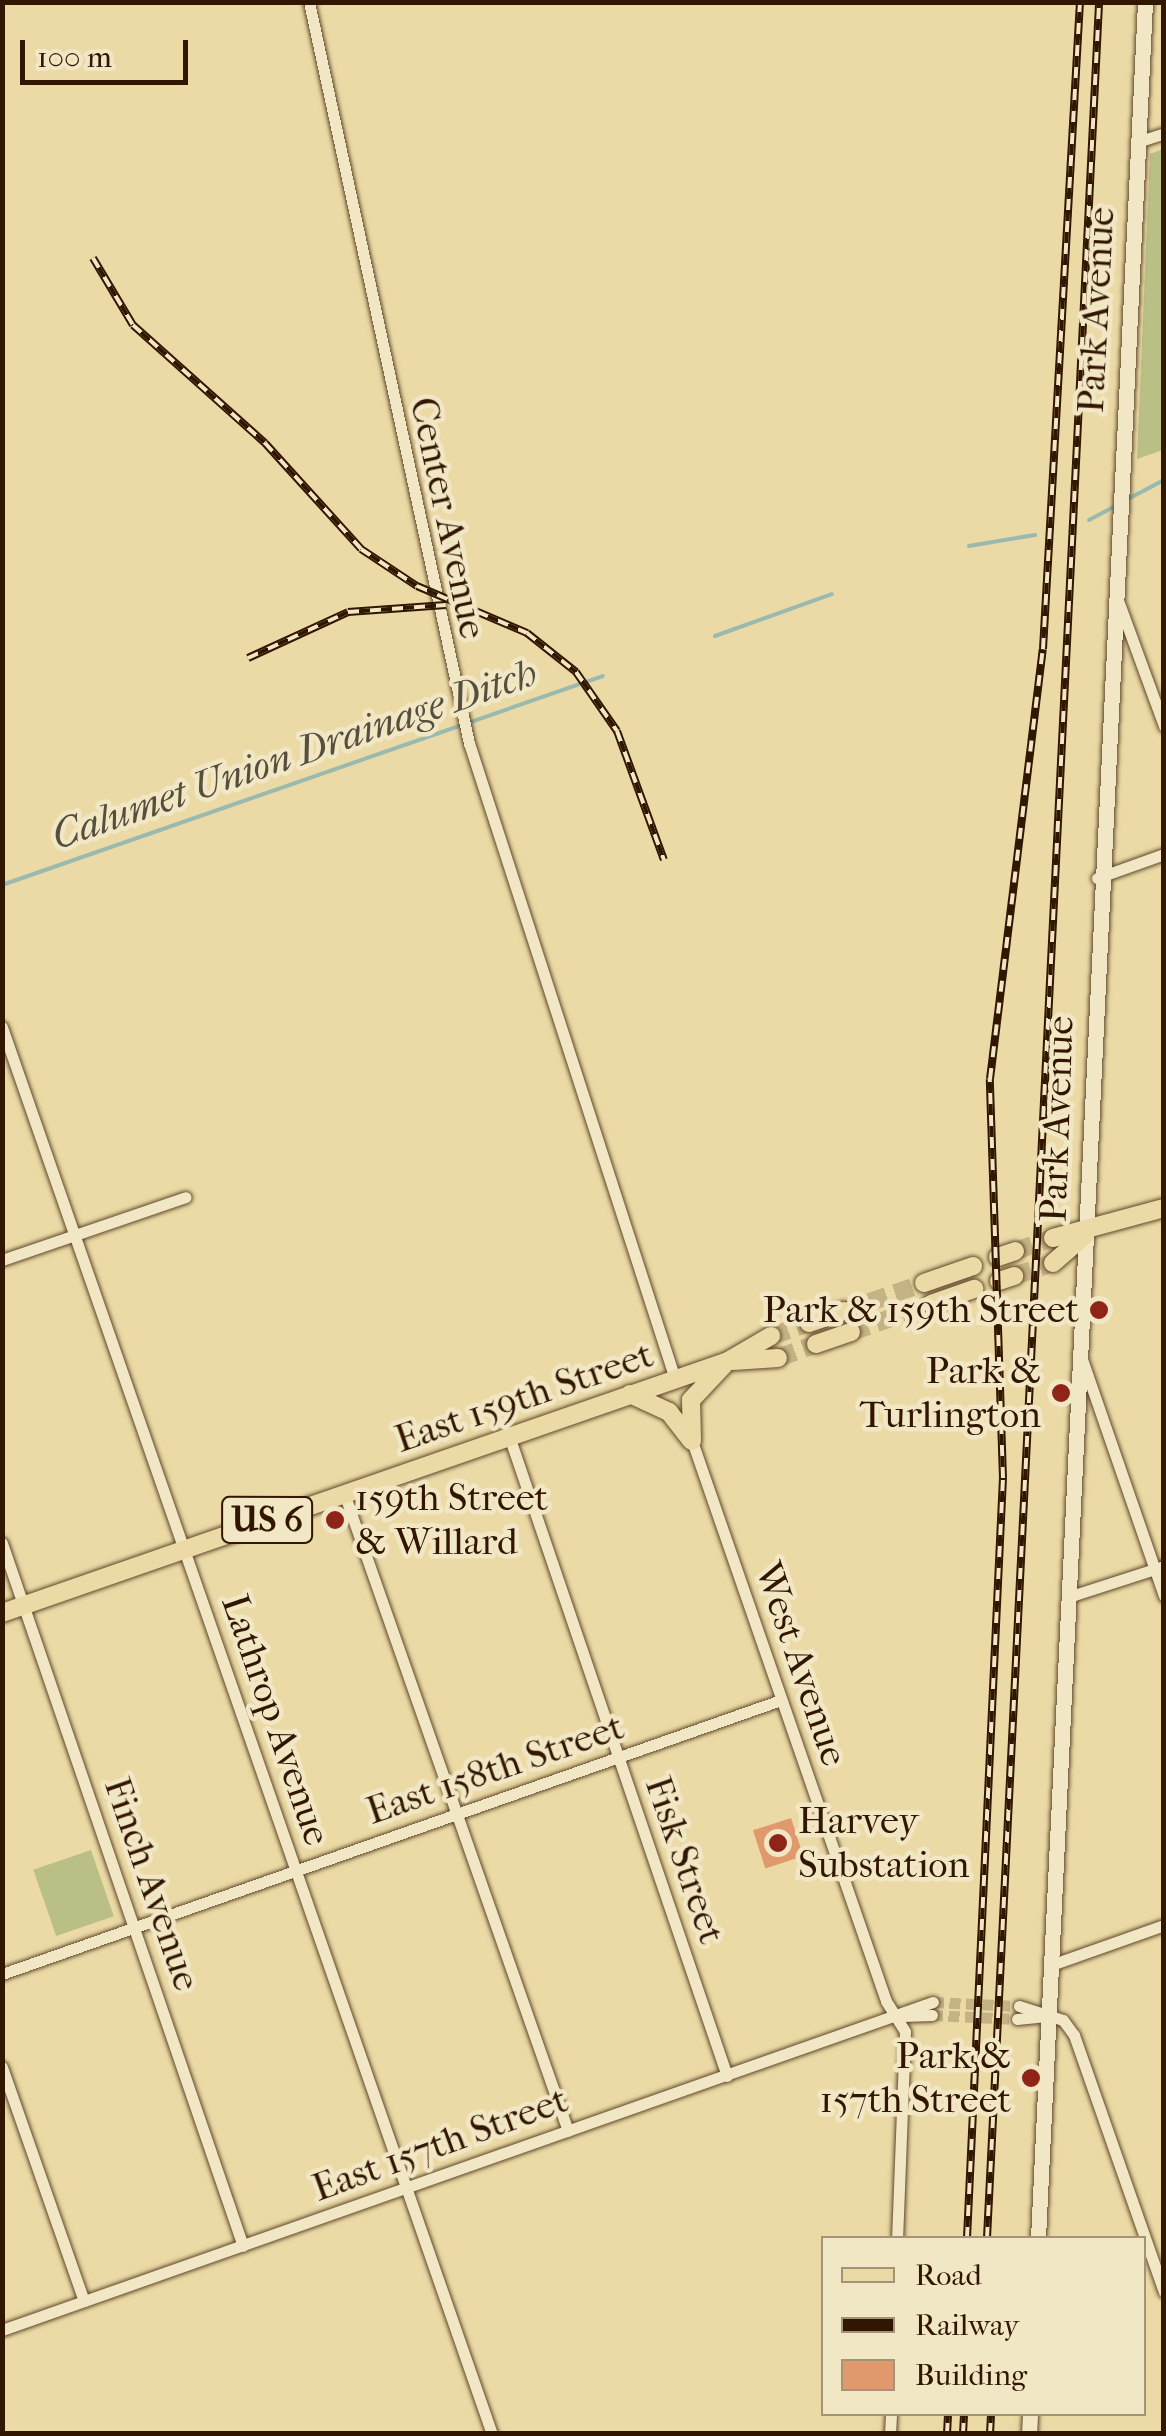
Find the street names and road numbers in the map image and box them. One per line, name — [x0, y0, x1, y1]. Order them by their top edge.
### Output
street label: Park Avenue — [1068, 206, 1124, 414]
street label: Center Avenue — [400, 393, 496, 643]
street label: Park Avenue — [1031, 1015, 1083, 1223]
street label: East 159th Street — [389, 1332, 659, 1462]
road number: US 6 — [220, 1490, 314, 1550]
street label: West Avenue — [745, 1556, 857, 1772]
street label: Lathrop Avenue — [212, 1589, 340, 1851]
street label: East 158th Street — [361, 1704, 629, 1834]
street label: Fisk Street — [635, 1770, 735, 1950]
street label: Finch Avenue — [94, 1772, 210, 1996]
street label: East 157th Street — [306, 2077, 574, 2211]

